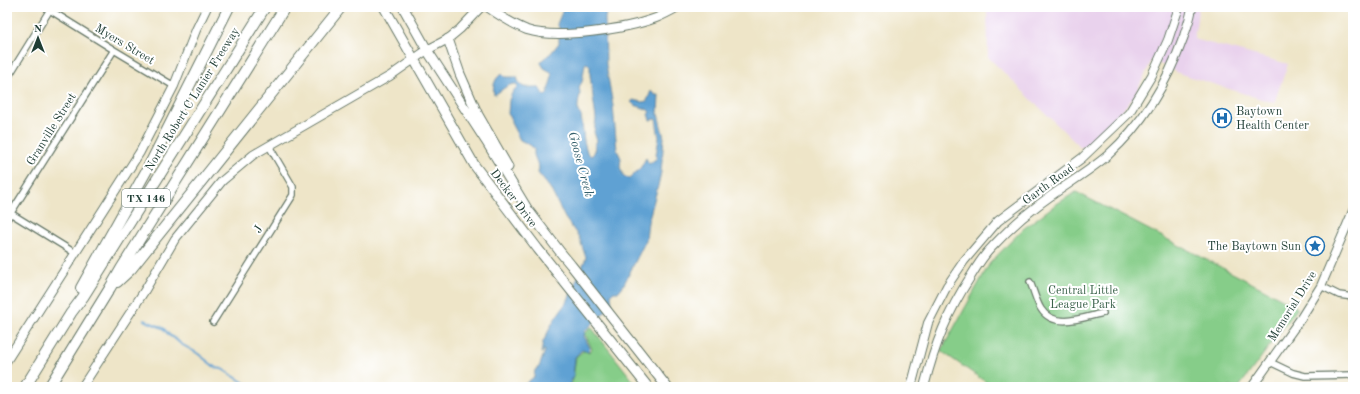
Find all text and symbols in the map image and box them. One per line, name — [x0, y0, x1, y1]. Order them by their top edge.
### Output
north arrow — [18, 18, 58, 58]
street label: Myers Street — [93, 23, 156, 67]
text: N — [34, 24, 43, 35]
street label: North Robert C Lanier Freeway — [144, 25, 242, 173]
street label: Granville Street — [25, 91, 79, 168]
place label: Baytown Health Center — [1236, 106, 1309, 132]
hospital icon: Baytown Health Center — [1211, 107, 1233, 129]
water label: Goose Creek — [566, 130, 596, 199]
street label: Garth Road — [1021, 162, 1077, 207]
street label: Decker Drive — [488, 167, 539, 230]
road number: TX 146 — [122, 189, 170, 207]
street label: J — [252, 223, 266, 236]
place icon: The Baytown Sun — [1304, 235, 1326, 257]
place label: The Baytown Sun — [1207, 241, 1302, 253]
street label: Memorial Drive — [1266, 269, 1320, 344]
park label: Central Little League Park — [1048, 285, 1119, 311]

